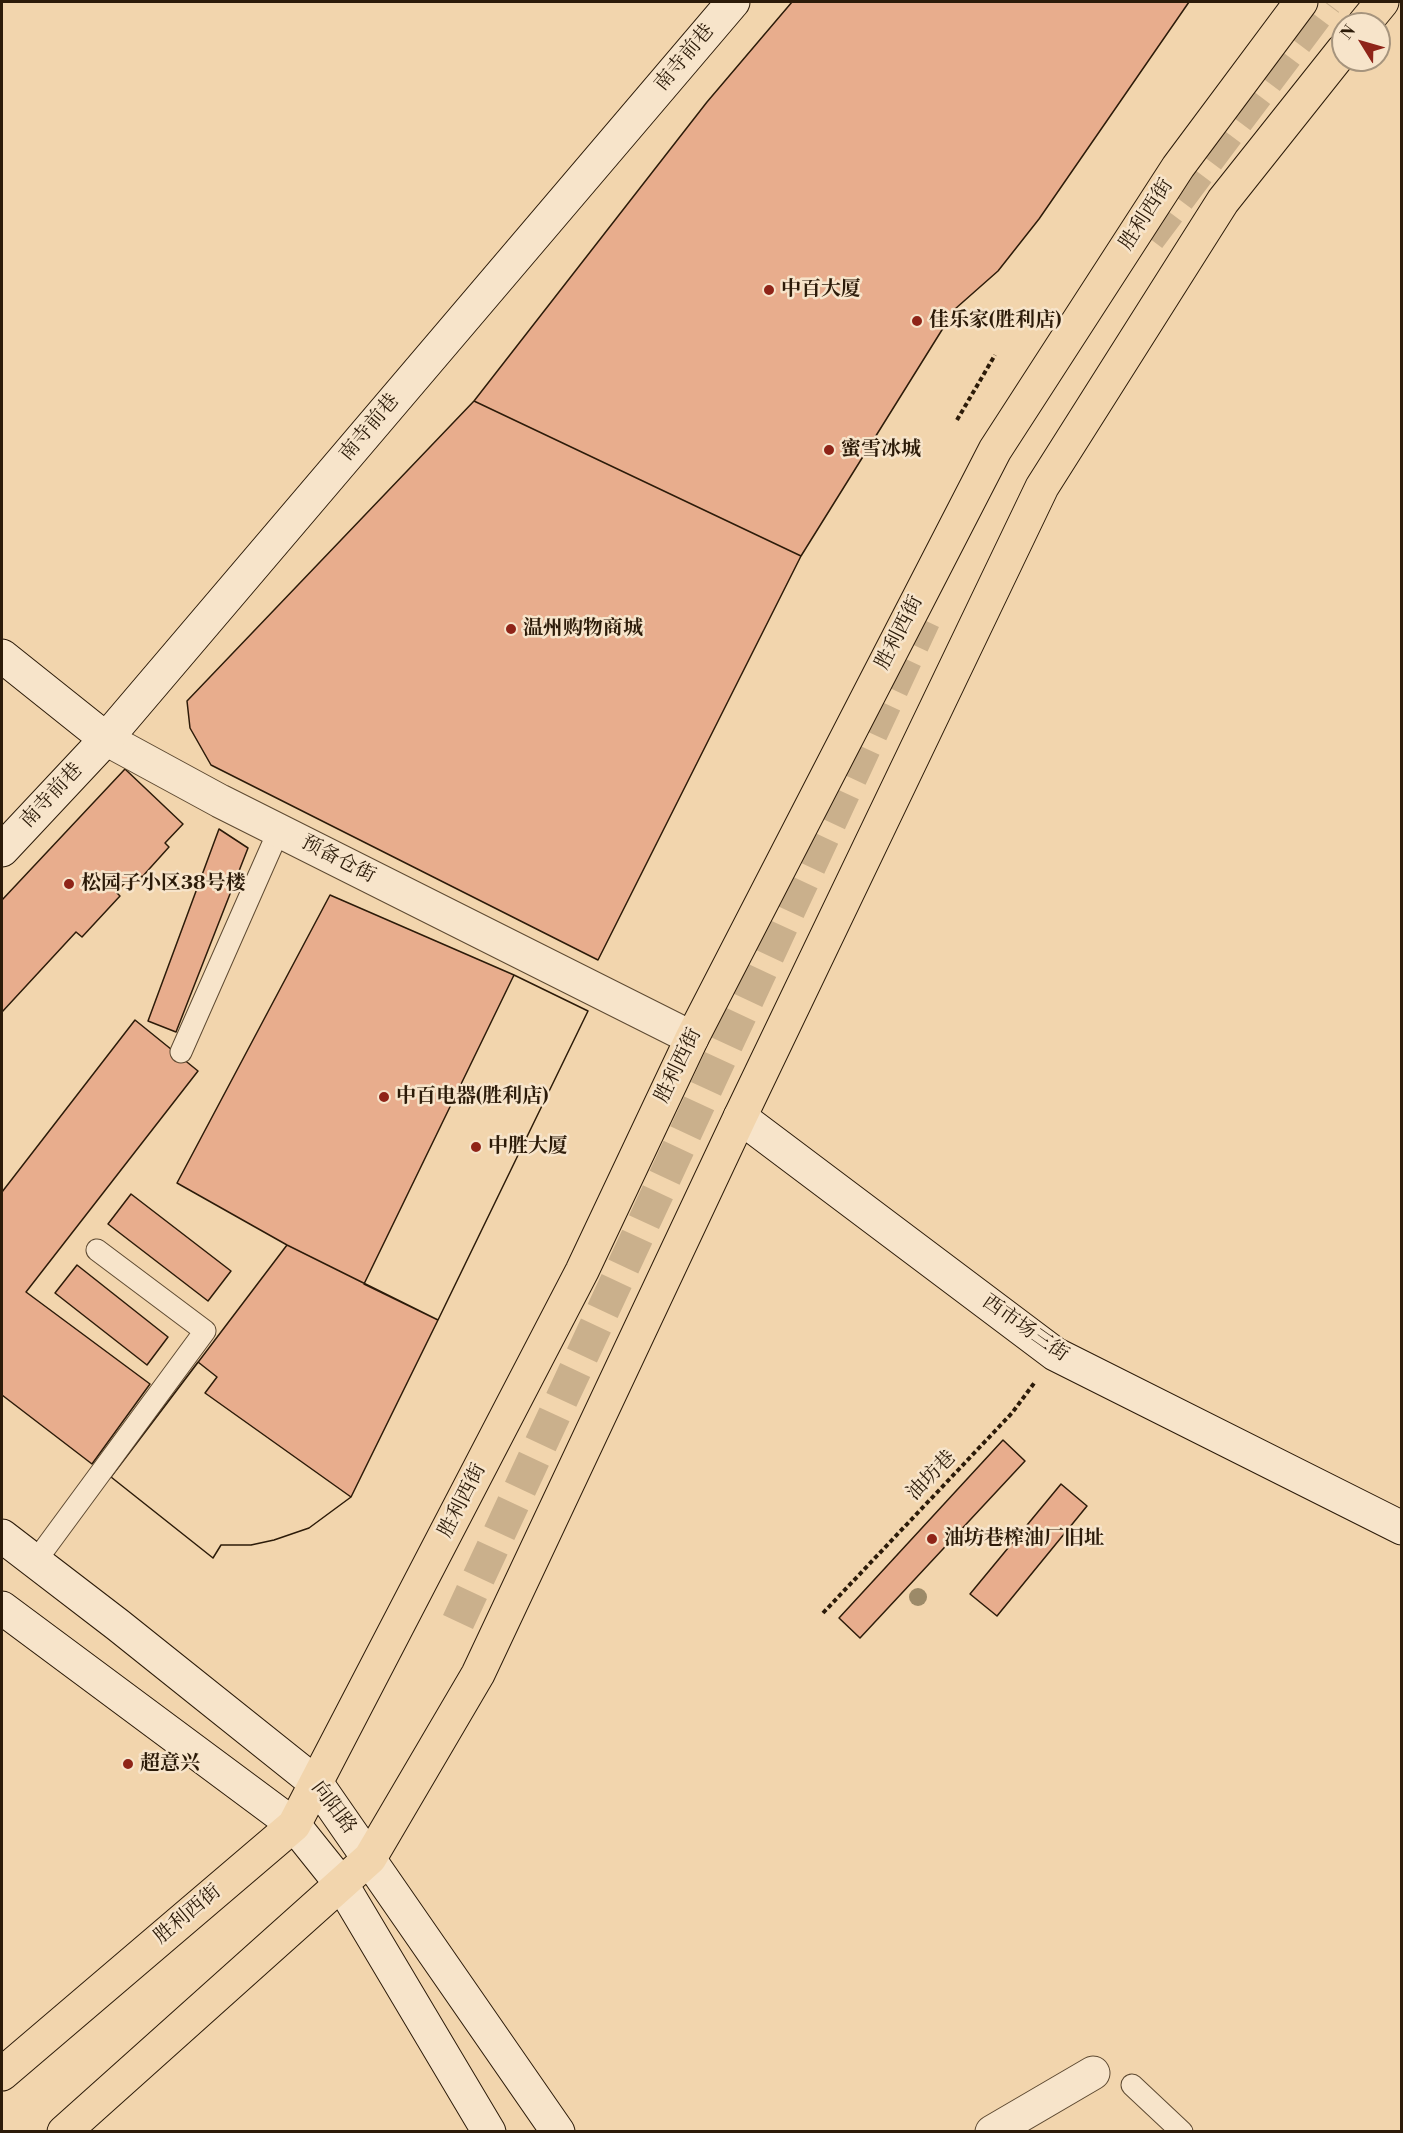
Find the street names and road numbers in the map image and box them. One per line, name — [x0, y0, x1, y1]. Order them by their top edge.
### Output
street label: 南寺前巷 — [650, 20, 720, 96]
street label: 胜利西街 — [1115, 175, 1179, 255]
street label: 南寺前巷 — [335, 390, 405, 466]
street label: 胜利西街 — [871, 592, 929, 674]
street label: 南寺前巷 — [16, 759, 88, 833]
street label: 预备仓街 — [297, 831, 379, 889]
street label: 胜利西街 — [651, 1025, 707, 1107]
street label: 西市场三街 — [977, 1290, 1073, 1368]
street label: 油坊巷 — [903, 1446, 961, 1506]
street label: 胜利西街 — [434, 1460, 492, 1542]
street label: 向阳路 — [305, 1777, 361, 1839]
street label: 胜利西街 — [150, 1880, 226, 1950]

